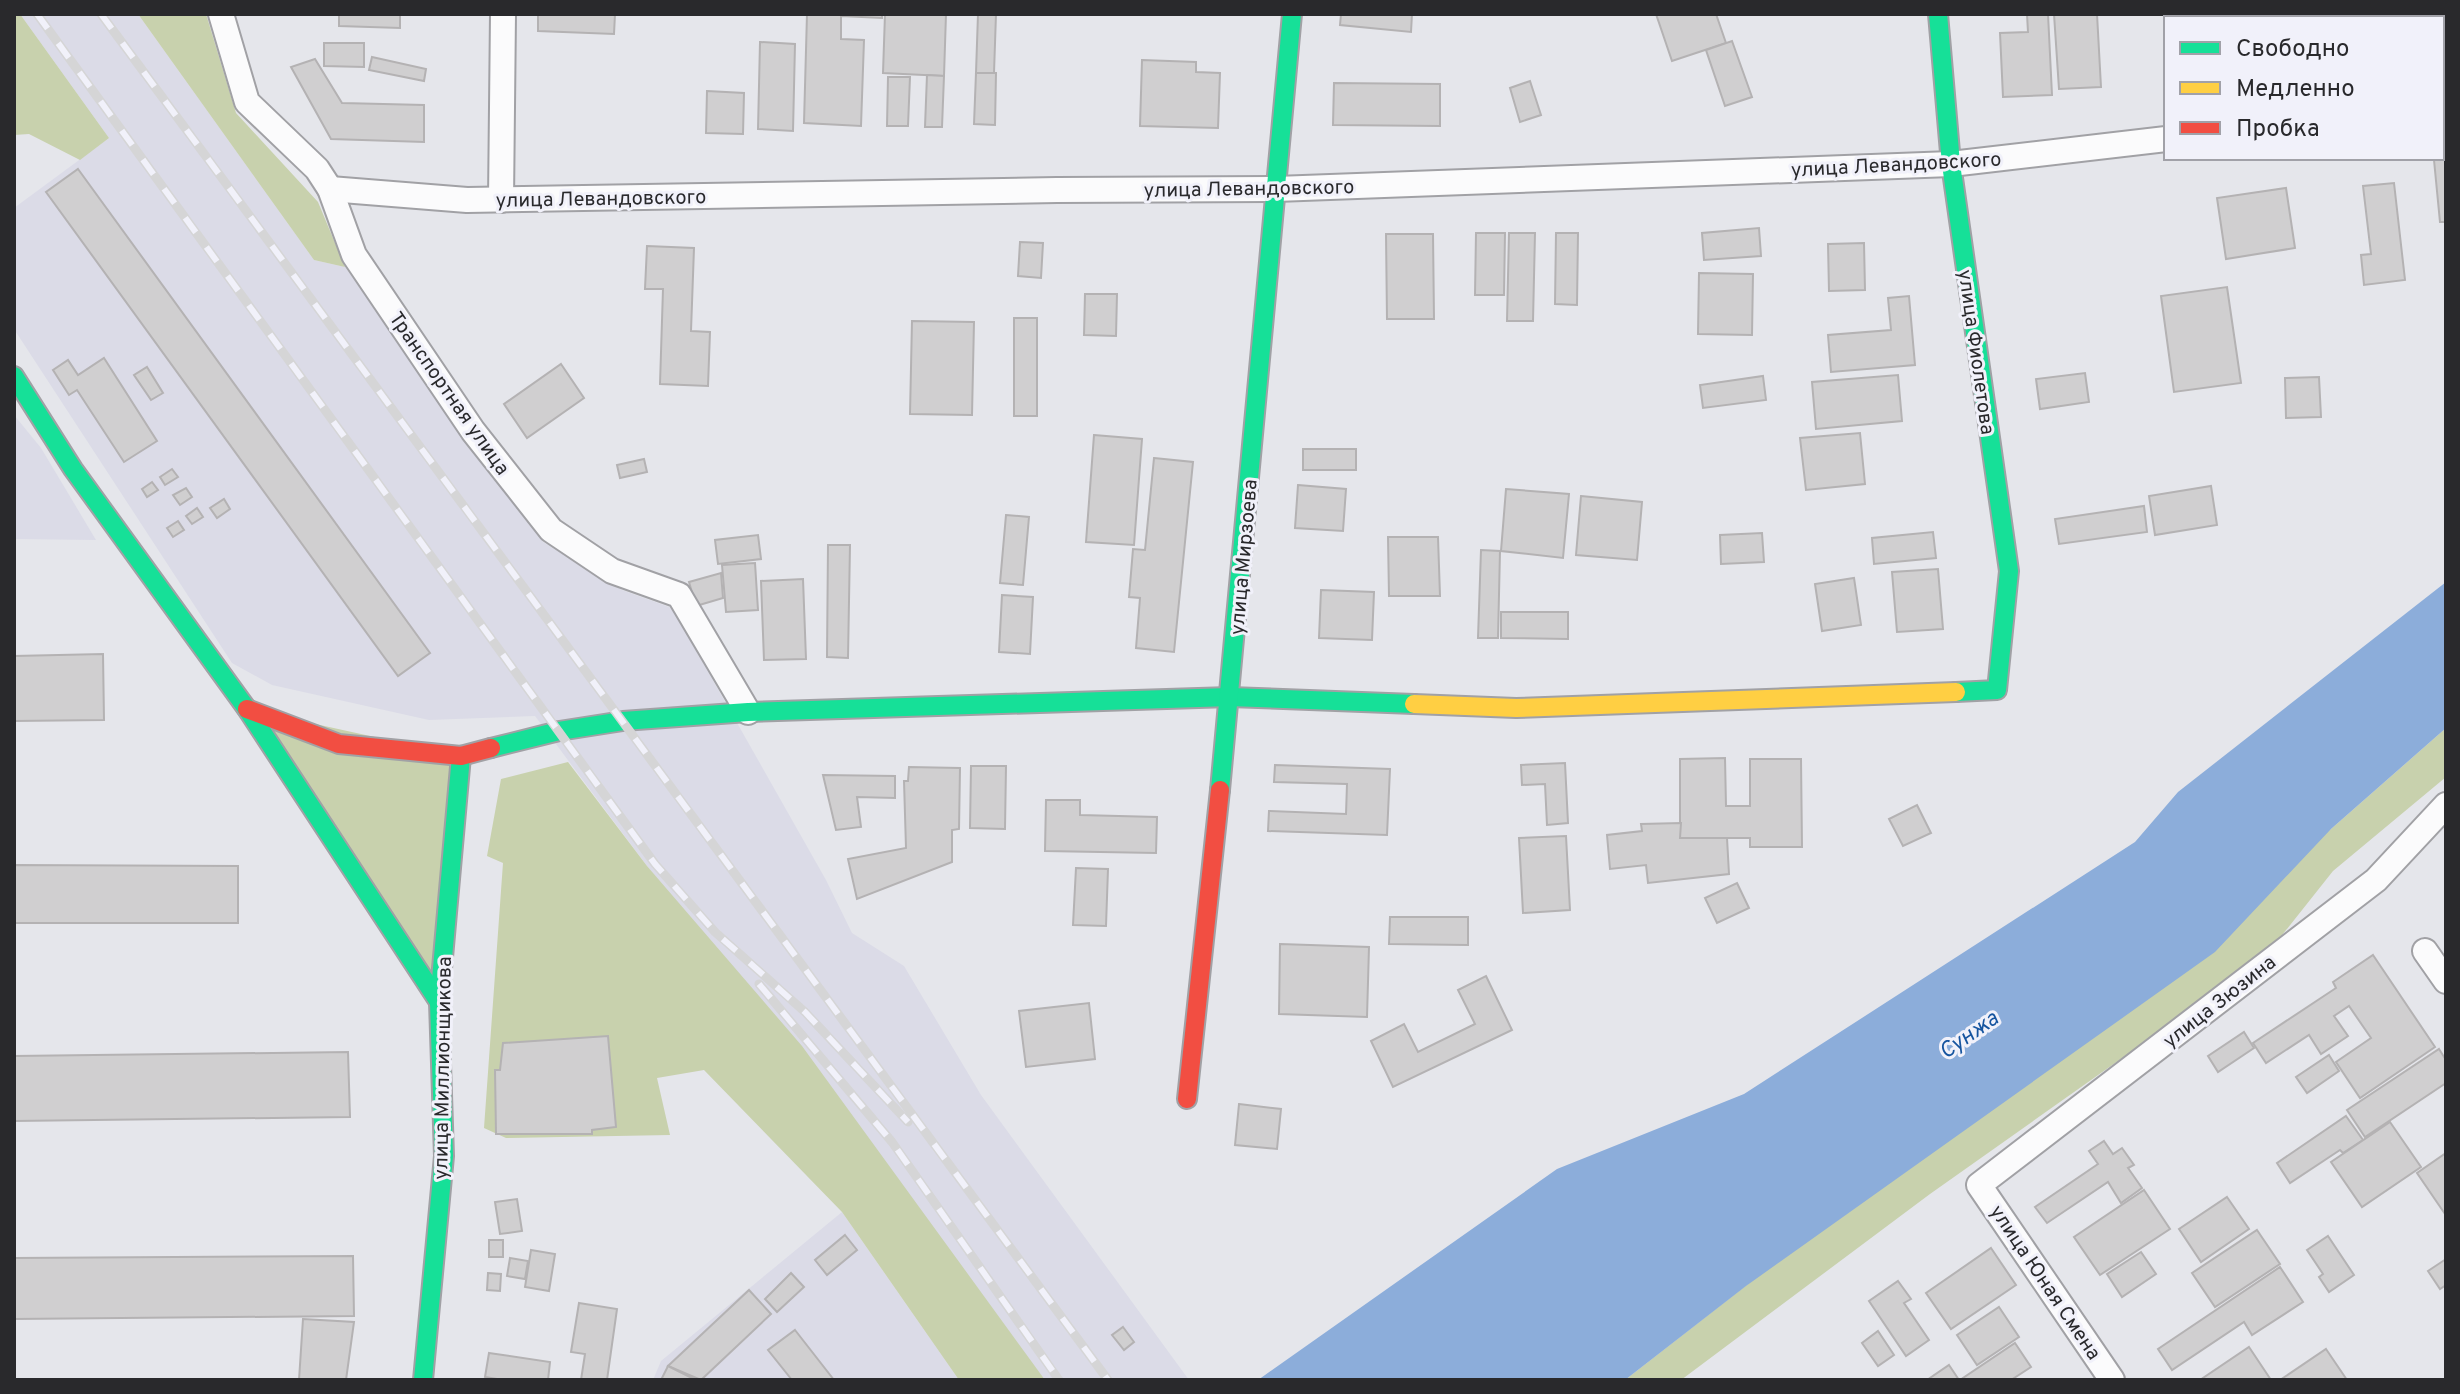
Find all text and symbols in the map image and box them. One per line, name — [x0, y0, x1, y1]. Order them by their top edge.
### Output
legend — [2164, 16, 2444, 160]
text: Свободно — [2236, 35, 2349, 65]
text: Медленно — [2236, 75, 2355, 105]
text: Пробка — [2236, 115, 2320, 145]
street label: улица Левандовского — [1790, 148, 2002, 184]
street label: улица Левандовского — [1144, 175, 1355, 205]
street label: улица Левандовского — [496, 185, 707, 215]
street label: улица Фиолетова — [1951, 268, 1999, 436]
street label: Транспортная улица — [382, 307, 515, 481]
street label: улица Мирзоева — [1225, 478, 1265, 636]
street label: улица Зюзина — [2158, 950, 2282, 1055]
street label: улица Миллионщикова — [429, 956, 459, 1180]
water label: Сунжа — [1935, 1006, 2005, 1066]
street label: улица Юная Смена — [1983, 1201, 2106, 1366]

